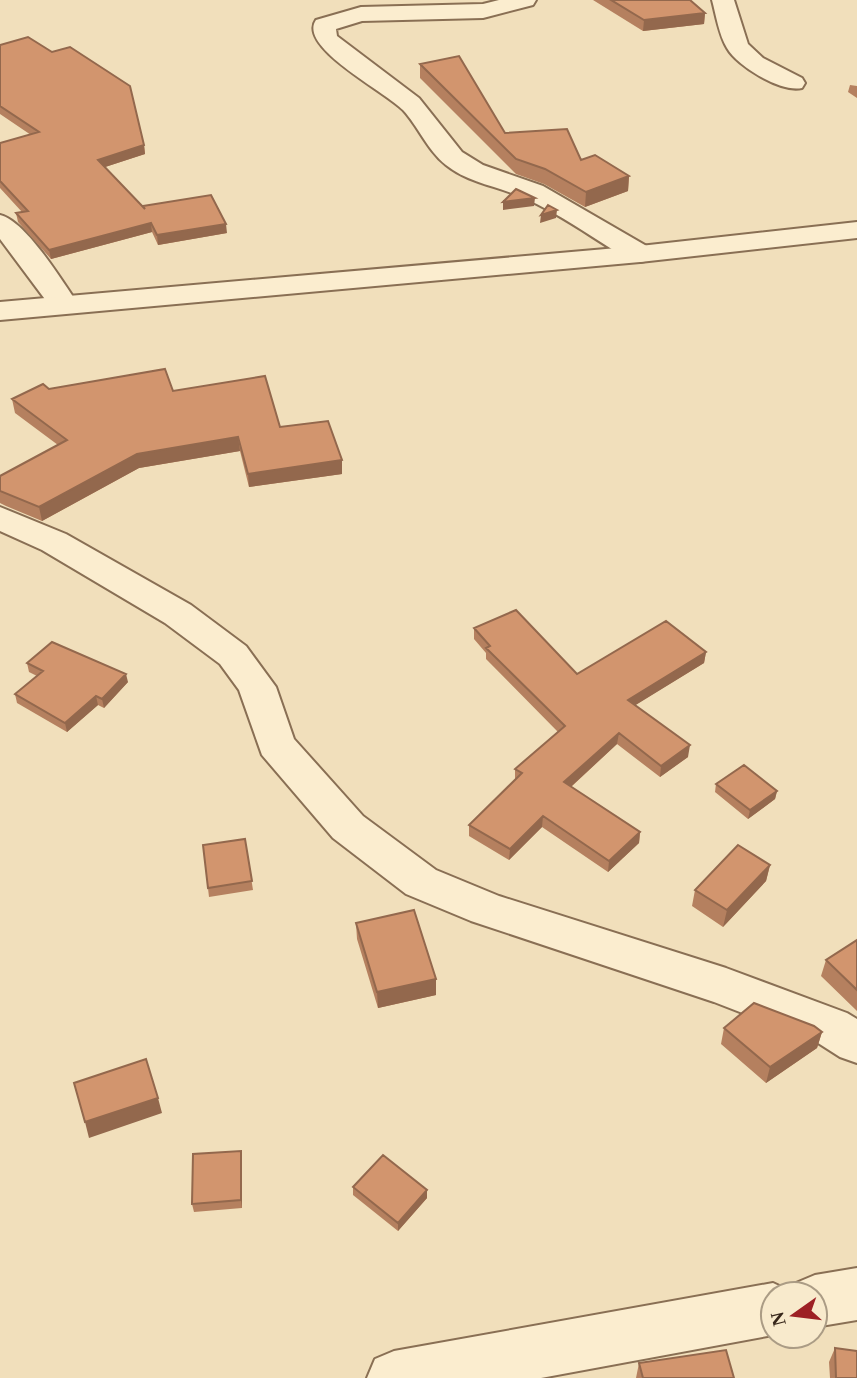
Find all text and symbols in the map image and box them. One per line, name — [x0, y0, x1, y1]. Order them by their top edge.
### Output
north arrow — [759, 1280, 829, 1350]
text: N — [766, 1310, 790, 1328]

